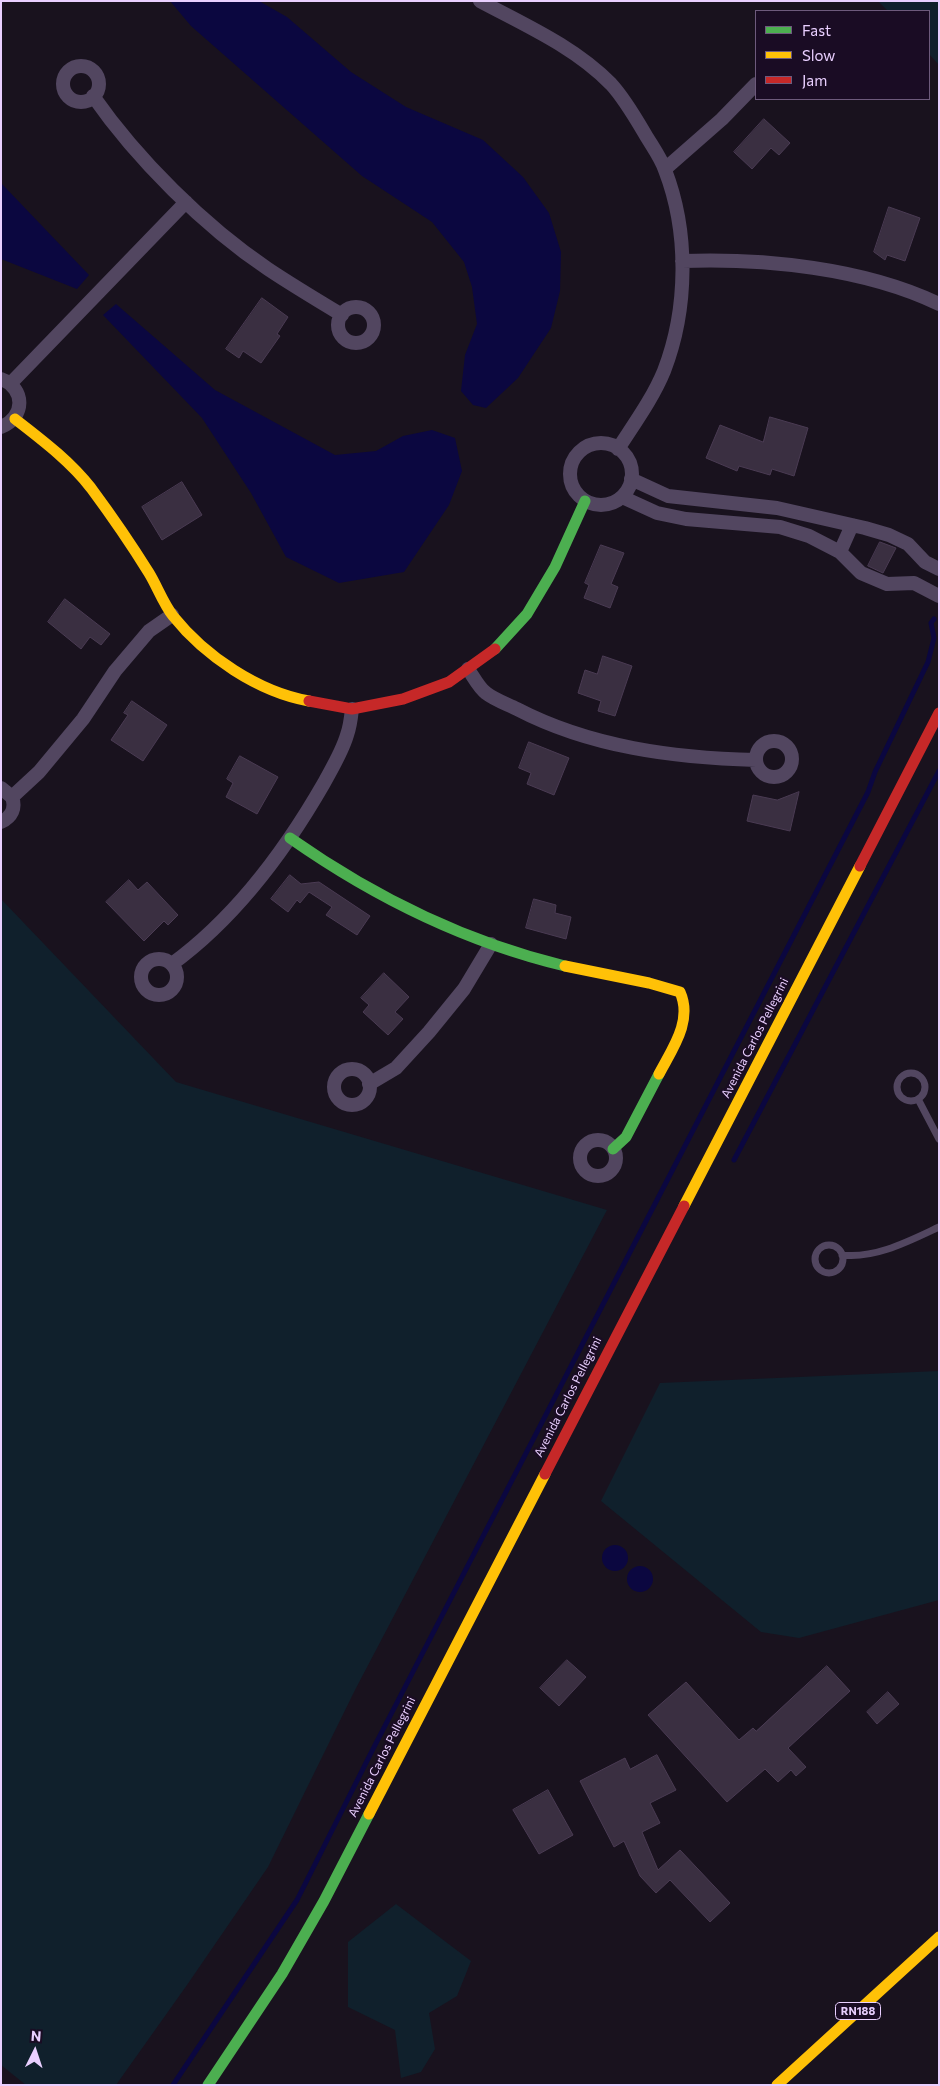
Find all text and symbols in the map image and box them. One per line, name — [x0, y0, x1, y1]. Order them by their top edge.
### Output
legend — [755, 10, 930, 100]
text: Fast — [802, 21, 831, 39]
text: Slow — [802, 46, 835, 64]
text: Jam — [802, 71, 827, 89]
street label: Avenida Carlos Pellegrini — [718, 975, 792, 1101]
street label: Avenida Carlos Pellegrini — [531, 1334, 605, 1460]
street label: Avenida Carlos Pellegrini — [345, 1694, 419, 1820]
road number: RN188 — [836, 2002, 880, 2020]
north arrow — [10, 2026, 60, 2076]
text: N — [30, 2027, 42, 2044]

